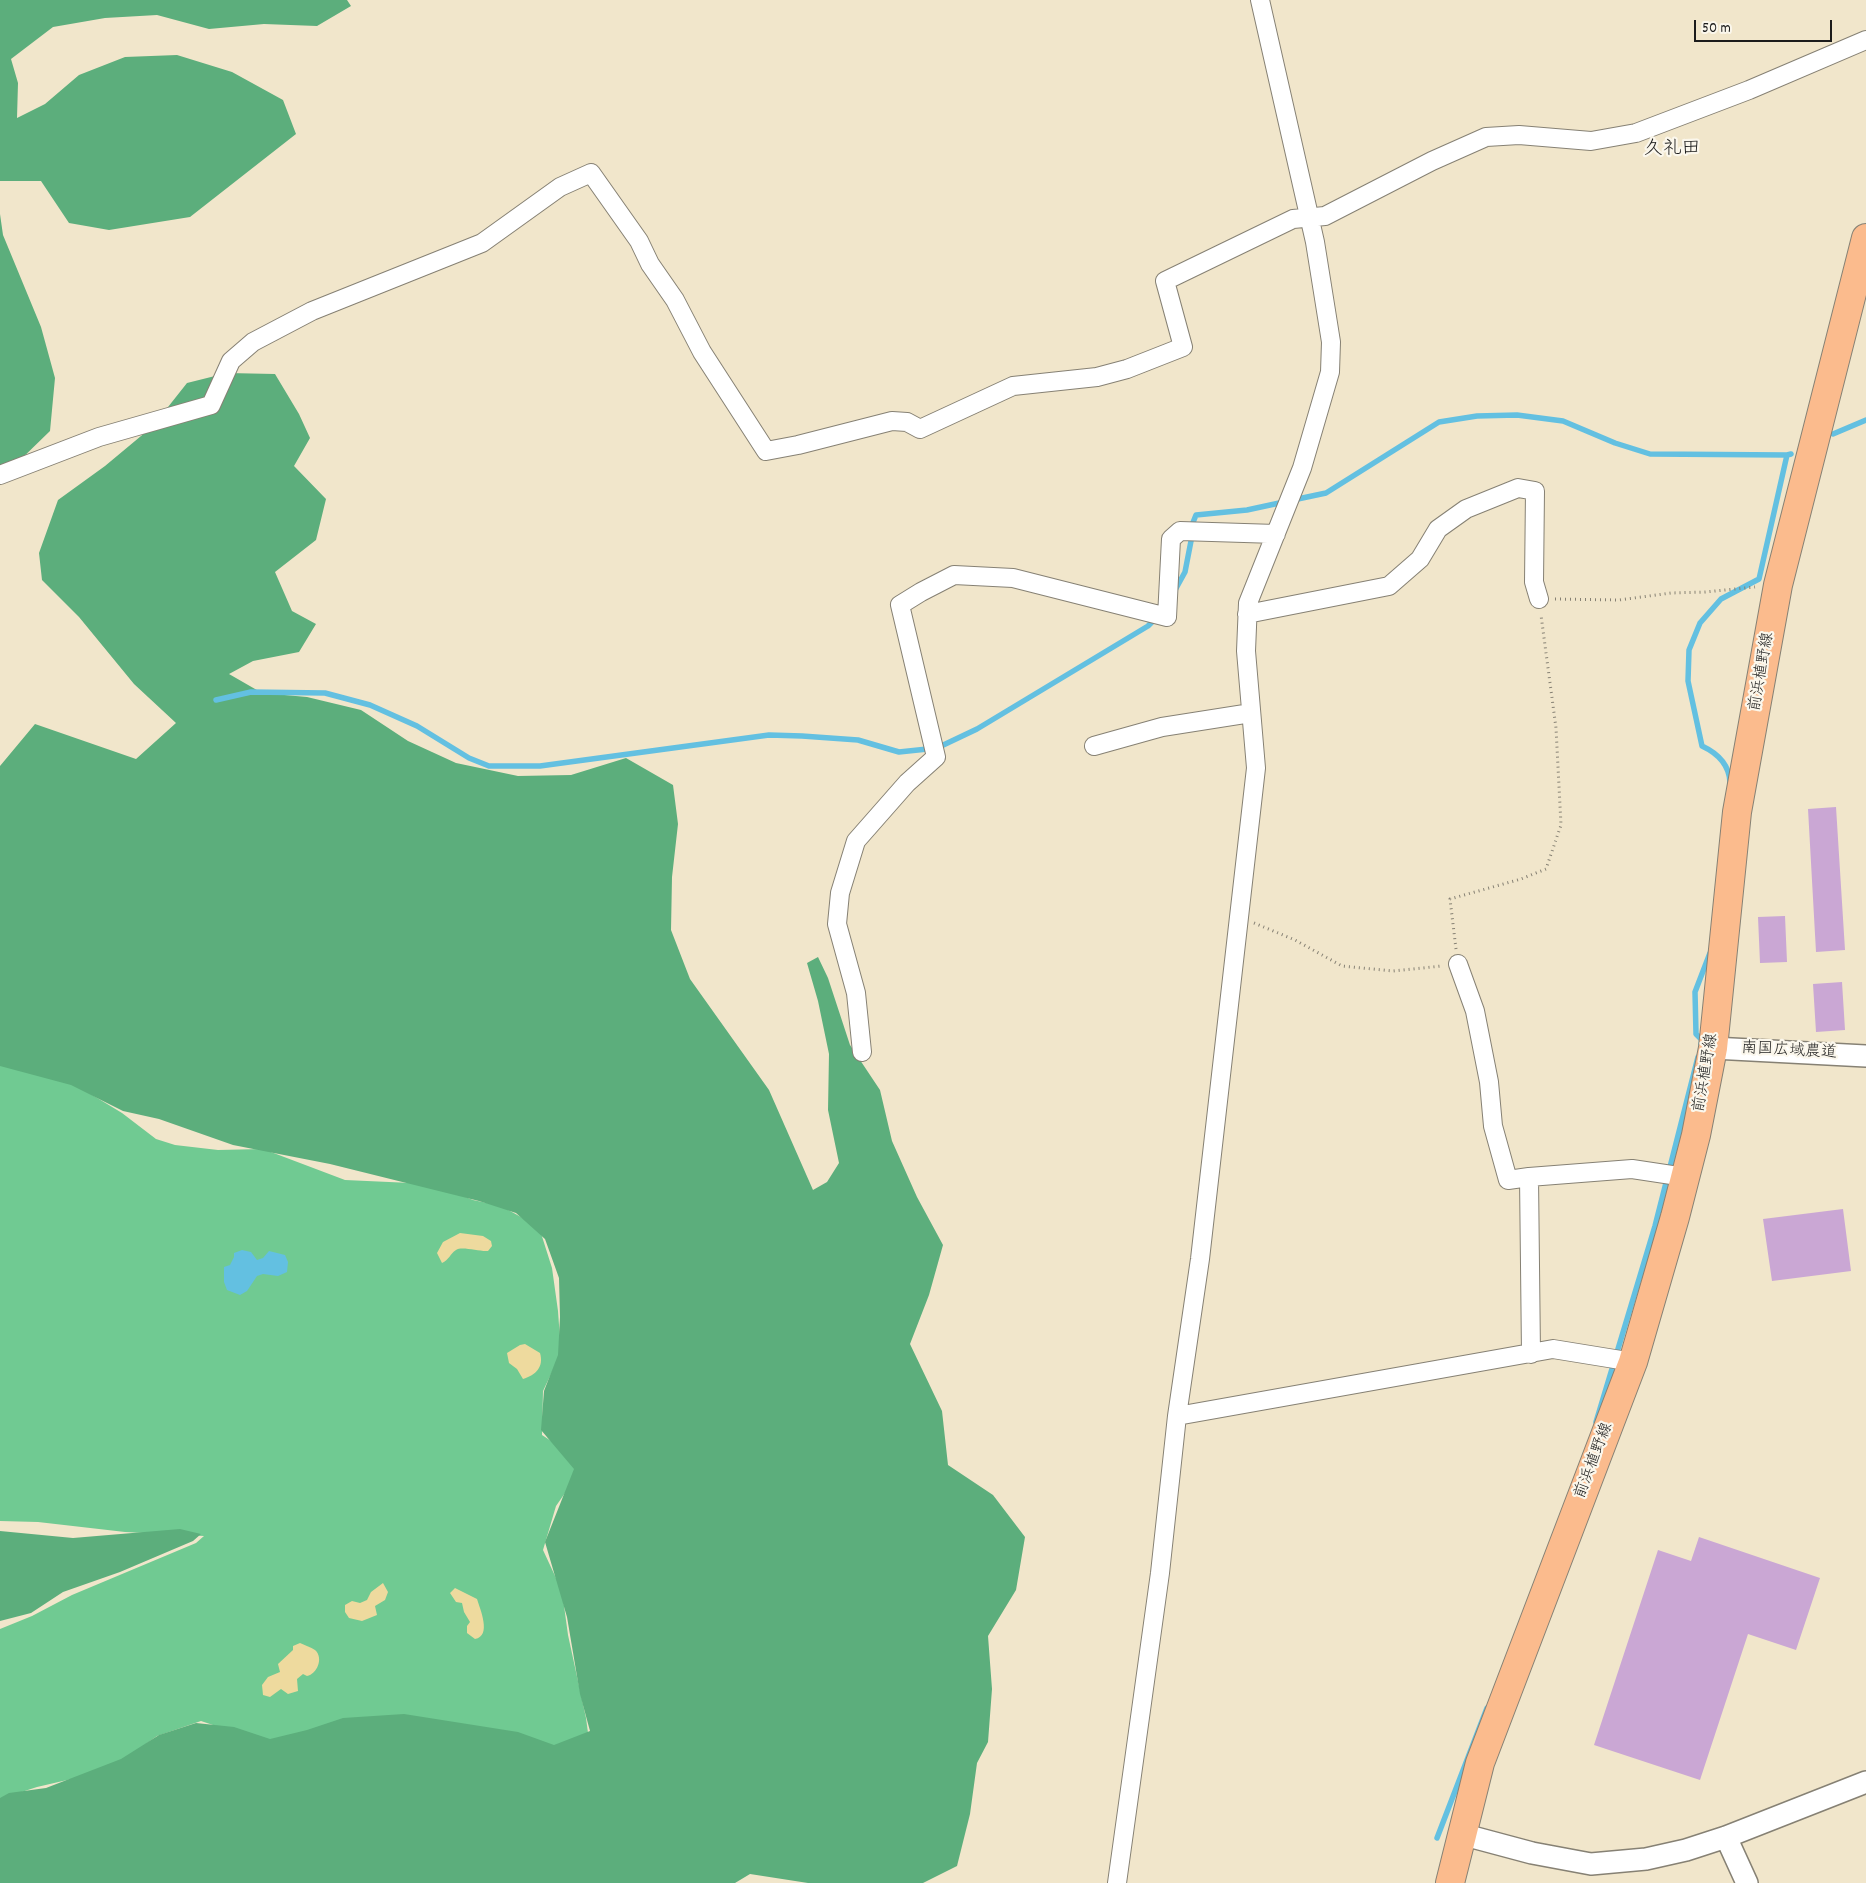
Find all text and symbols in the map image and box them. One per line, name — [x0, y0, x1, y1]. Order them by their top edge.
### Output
scale bar — [1696, 10, 1834, 42]
text: 50 m — [1702, 18, 1731, 40]
district label: 久礼田 — [1644, 139, 1700, 161]
street label: 前浜植野線 — [1747, 631, 1779, 713]
street label: 前浜植野線 — [1691, 1032, 1723, 1114]
street label: 南国広域農道 — [1741, 1040, 1837, 1064]
street label: 前浜植野線 — [1572, 1420, 1618, 1502]

